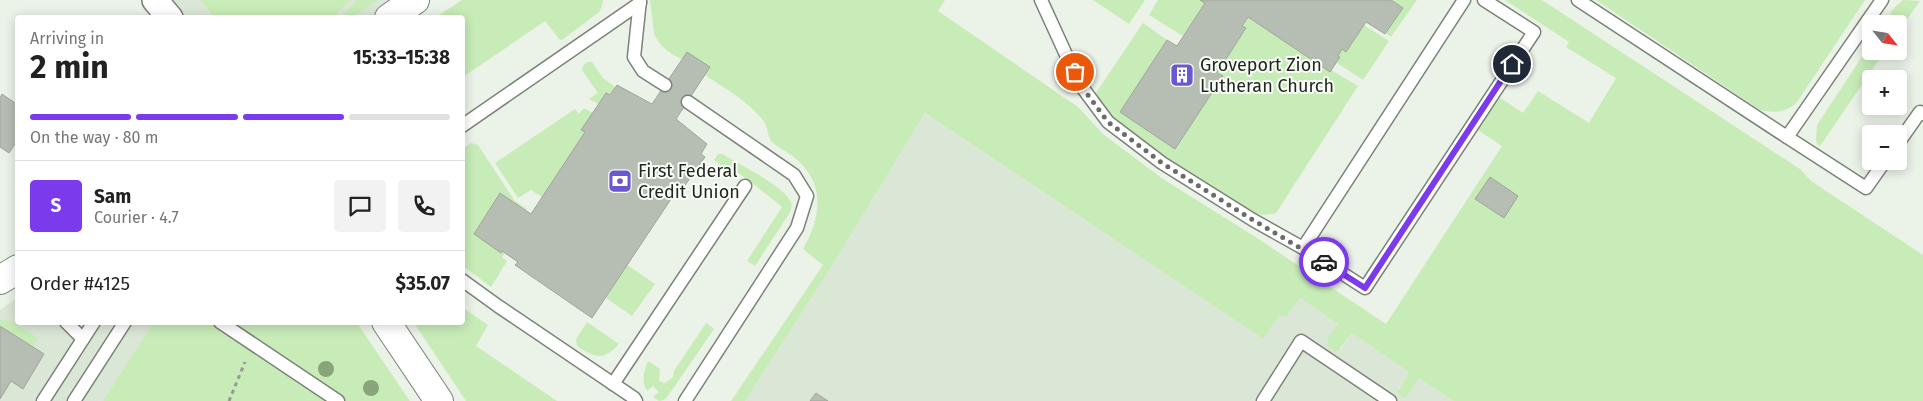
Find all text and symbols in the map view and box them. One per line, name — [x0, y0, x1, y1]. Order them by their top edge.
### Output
north arrow — [1862, 15, 1908, 60]
map controls — [1862, 15, 1907, 170]
text: Arriving in — [30, 29, 104, 48]
pin — [1491, 43, 1533, 85]
text: 15:33–15:38 — [353, 46, 450, 69]
text: 2 min — [30, 48, 109, 86]
icon: home — [1498, 50, 1526, 78]
pin — [1054, 51, 1096, 93]
place label: Groveport Zion Lutheran Church — [1200, 54, 1334, 97]
icon: bag — [1061, 58, 1089, 86]
building icon: Groveport Zion Lutheran Church — [1169, 62, 1195, 88]
button: + — [1862, 70, 1907, 115]
button: − — [1862, 125, 1907, 170]
text: On the way · 80 m — [30, 128, 158, 147]
place label: First Federal Credit Union — [638, 160, 740, 203]
bank icon: First Federal Credit Union — [607, 168, 633, 194]
button: chat — [334, 180, 386, 232]
button: phone — [398, 180, 450, 232]
text: Sam — [94, 185, 131, 208]
text: S — [51, 194, 61, 217]
text: Courier · 4.7 — [94, 208, 179, 227]
courier — [1299, 237, 1349, 287]
icon: car — [1310, 248, 1338, 276]
text: Order #4125 — [30, 272, 130, 295]
text: $35.07 — [396, 272, 450, 295]

